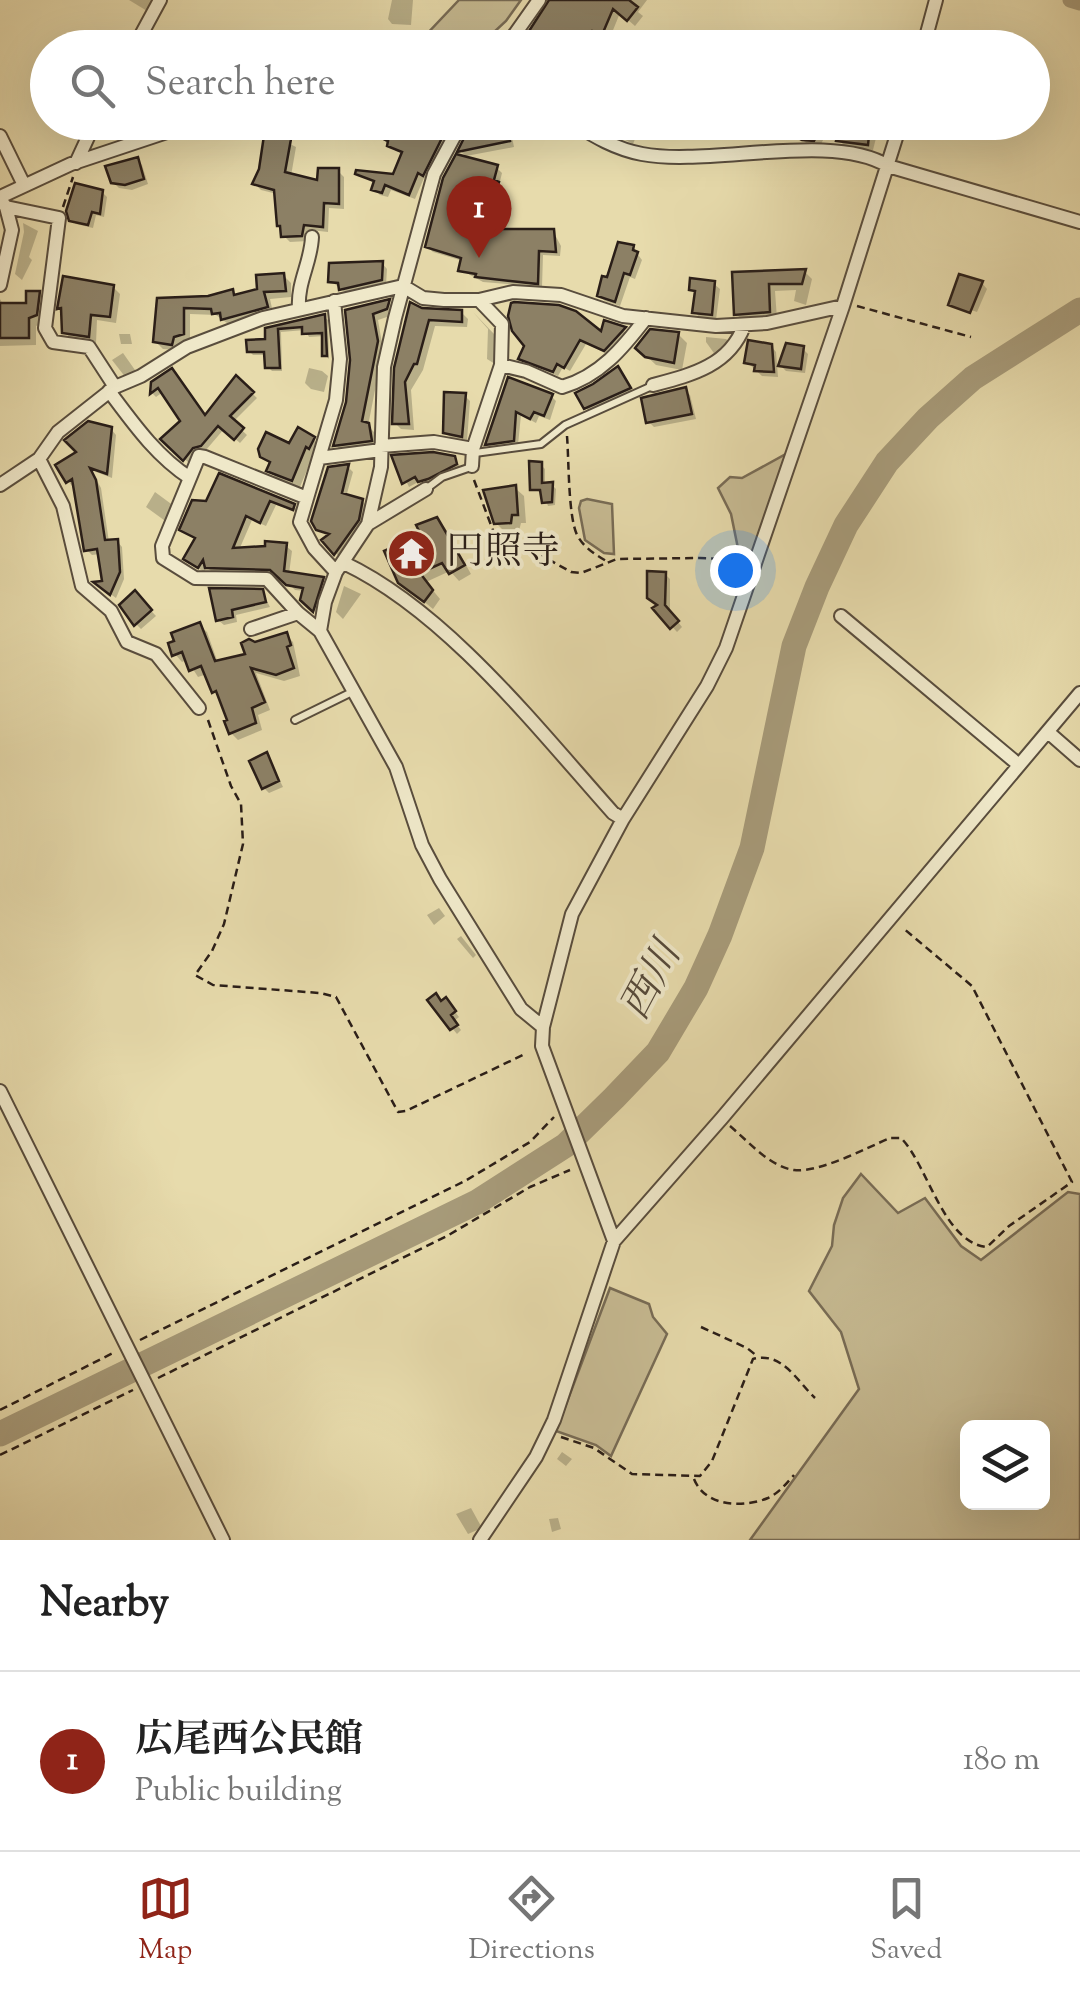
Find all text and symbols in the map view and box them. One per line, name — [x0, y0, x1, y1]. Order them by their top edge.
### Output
search box — [30, 30, 1050, 140]
icon: search — [65, 58, 120, 113]
text: Search here — [145, 58, 336, 112]
pin: 1 — [446, 176, 512, 258]
place label: 円照寺 — [446, 527, 560, 581]
temple icon: 円照寺 — [385, 528, 437, 580]
your location — [710, 545, 761, 596]
water label: 西川 — [609, 930, 699, 1031]
map controls — [960, 1420, 1050, 1510]
button: layers — [960, 1420, 1050, 1510]
text: Nearby — [40, 1575, 169, 1635]
text: 広尾西公民館 — [135, 1715, 363, 1769]
text: 1 — [67, 1738, 78, 1784]
text: 180 m — [963, 1738, 1040, 1784]
text: Public building — [135, 1769, 342, 1815]
tab: Map — [138, 1871, 193, 1971]
tab: Directions — [468, 1871, 595, 1971]
tab: Saved — [870, 1871, 942, 1971]

